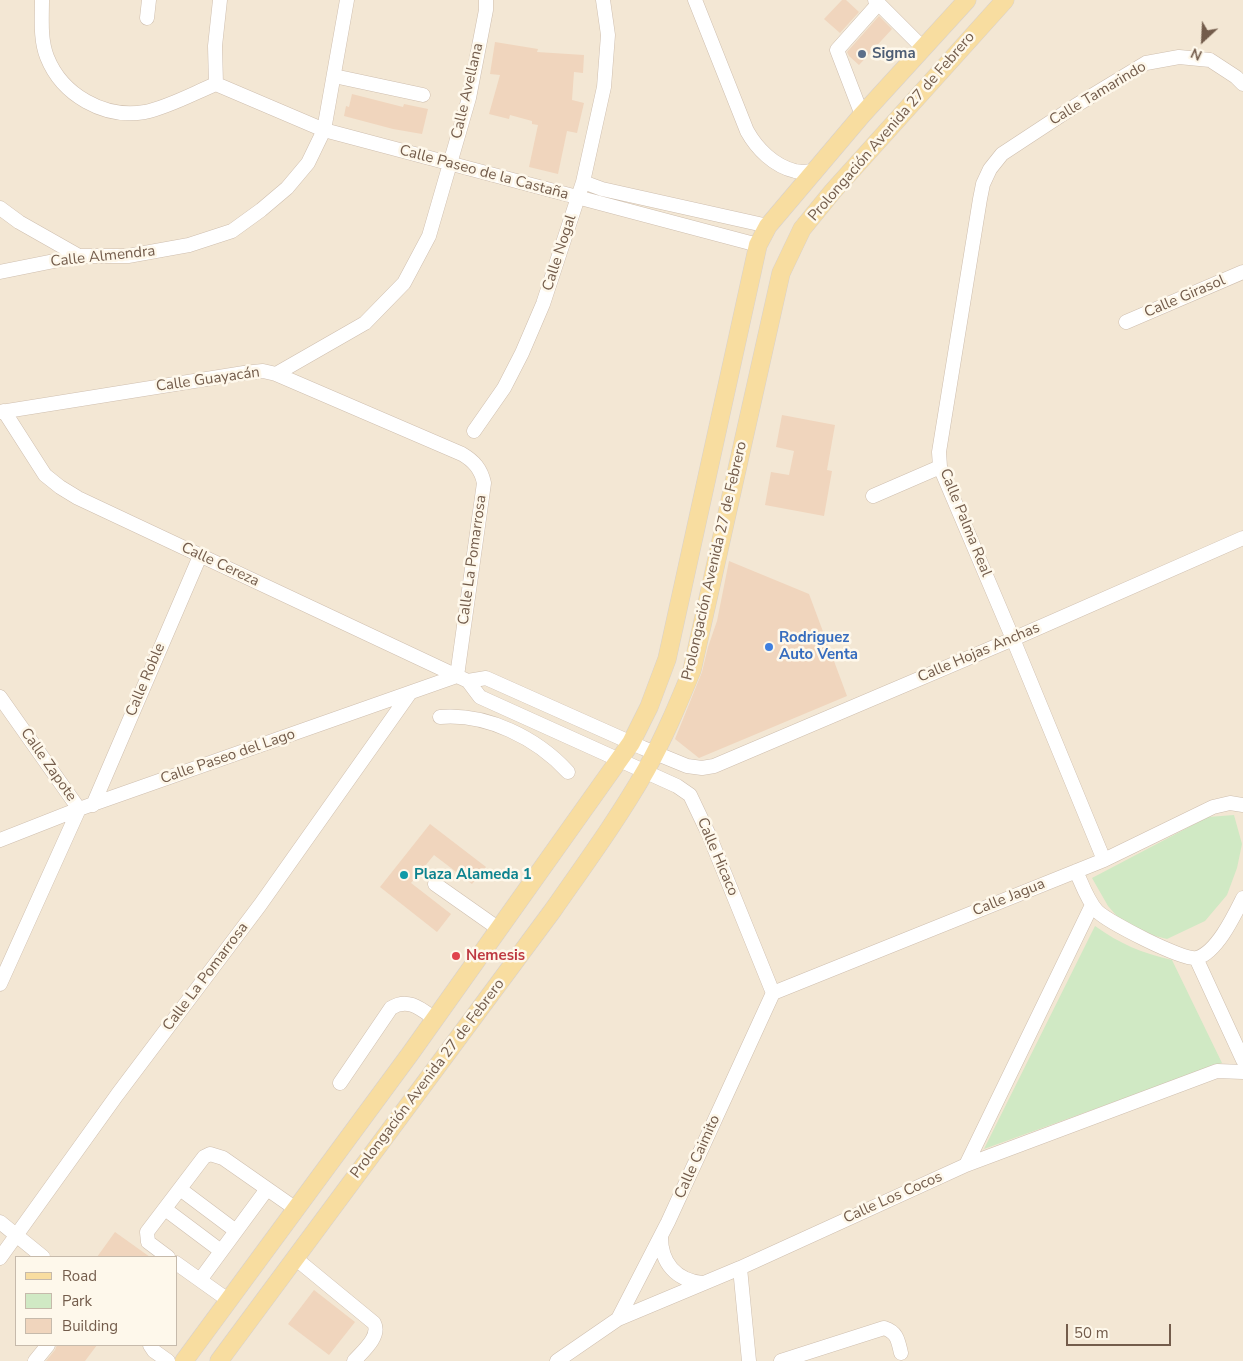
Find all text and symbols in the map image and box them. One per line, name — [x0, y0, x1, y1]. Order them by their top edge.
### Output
north arrow — [1178, 15, 1228, 65]
street label: Prolongación Avenida 27 de Febrero — [805, 29, 979, 225]
street label: Calle Avellana — [448, 41, 488, 141]
text: N — [1188, 43, 1205, 65]
place label: Sigma — [872, 45, 916, 63]
marker: Sigma — [856, 48, 868, 60]
street label: Calle Tamarindo — [1046, 58, 1150, 130]
street label: Calle Paseo de la Castaña — [397, 142, 571, 204]
street label: Calle Nogal — [539, 213, 581, 293]
street label: Calle Almendra — [50, 243, 156, 271]
street label: Calle Girasol — [1142, 272, 1228, 322]
street label: Calle Guayacán — [155, 364, 261, 396]
street label: Prolongación Avenida 27 de Febrero — [679, 440, 751, 682]
street label: Calle Palma Real — [935, 466, 995, 580]
street label: Calle La Pomarrosa — [455, 494, 491, 626]
street label: Calle Cereza — [178, 539, 262, 591]
street label: Calle Hojas Anchas — [915, 619, 1043, 687]
place label: Rodriguez Auto Venta — [779, 629, 858, 664]
street label: Calle Roble — [123, 641, 169, 719]
marker: Rodriguez Auto Venta — [763, 641, 775, 653]
street label: Calle Zapote — [16, 725, 80, 805]
street label: Calle Paseo del Lago — [158, 726, 298, 788]
street label: Calle Hicaco — [692, 815, 742, 899]
place label: Plaza Alameda 1 — [414, 866, 532, 884]
marker: Plaza Alameda 1 — [398, 869, 410, 881]
street label: Calle Jagua — [970, 875, 1048, 921]
street label: Calle La Pomarrosa — [159, 919, 253, 1035]
place label: Nemesis — [466, 947, 525, 965]
marker: Nemesis — [450, 950, 462, 962]
street label: Prolongación Avenida 27 de Febrero — [347, 976, 509, 1182]
street label: Calle Caimito — [672, 1112, 724, 1202]
street label: Calle Los Cocos — [841, 1168, 945, 1228]
legend — [15, 1256, 178, 1346]
text: Road — [62, 1266, 97, 1286]
text: Park — [62, 1291, 92, 1311]
scale bar — [1068, 1314, 1173, 1346]
text: Building — [62, 1316, 118, 1336]
text: 50 m — [1074, 1323, 1109, 1343]

